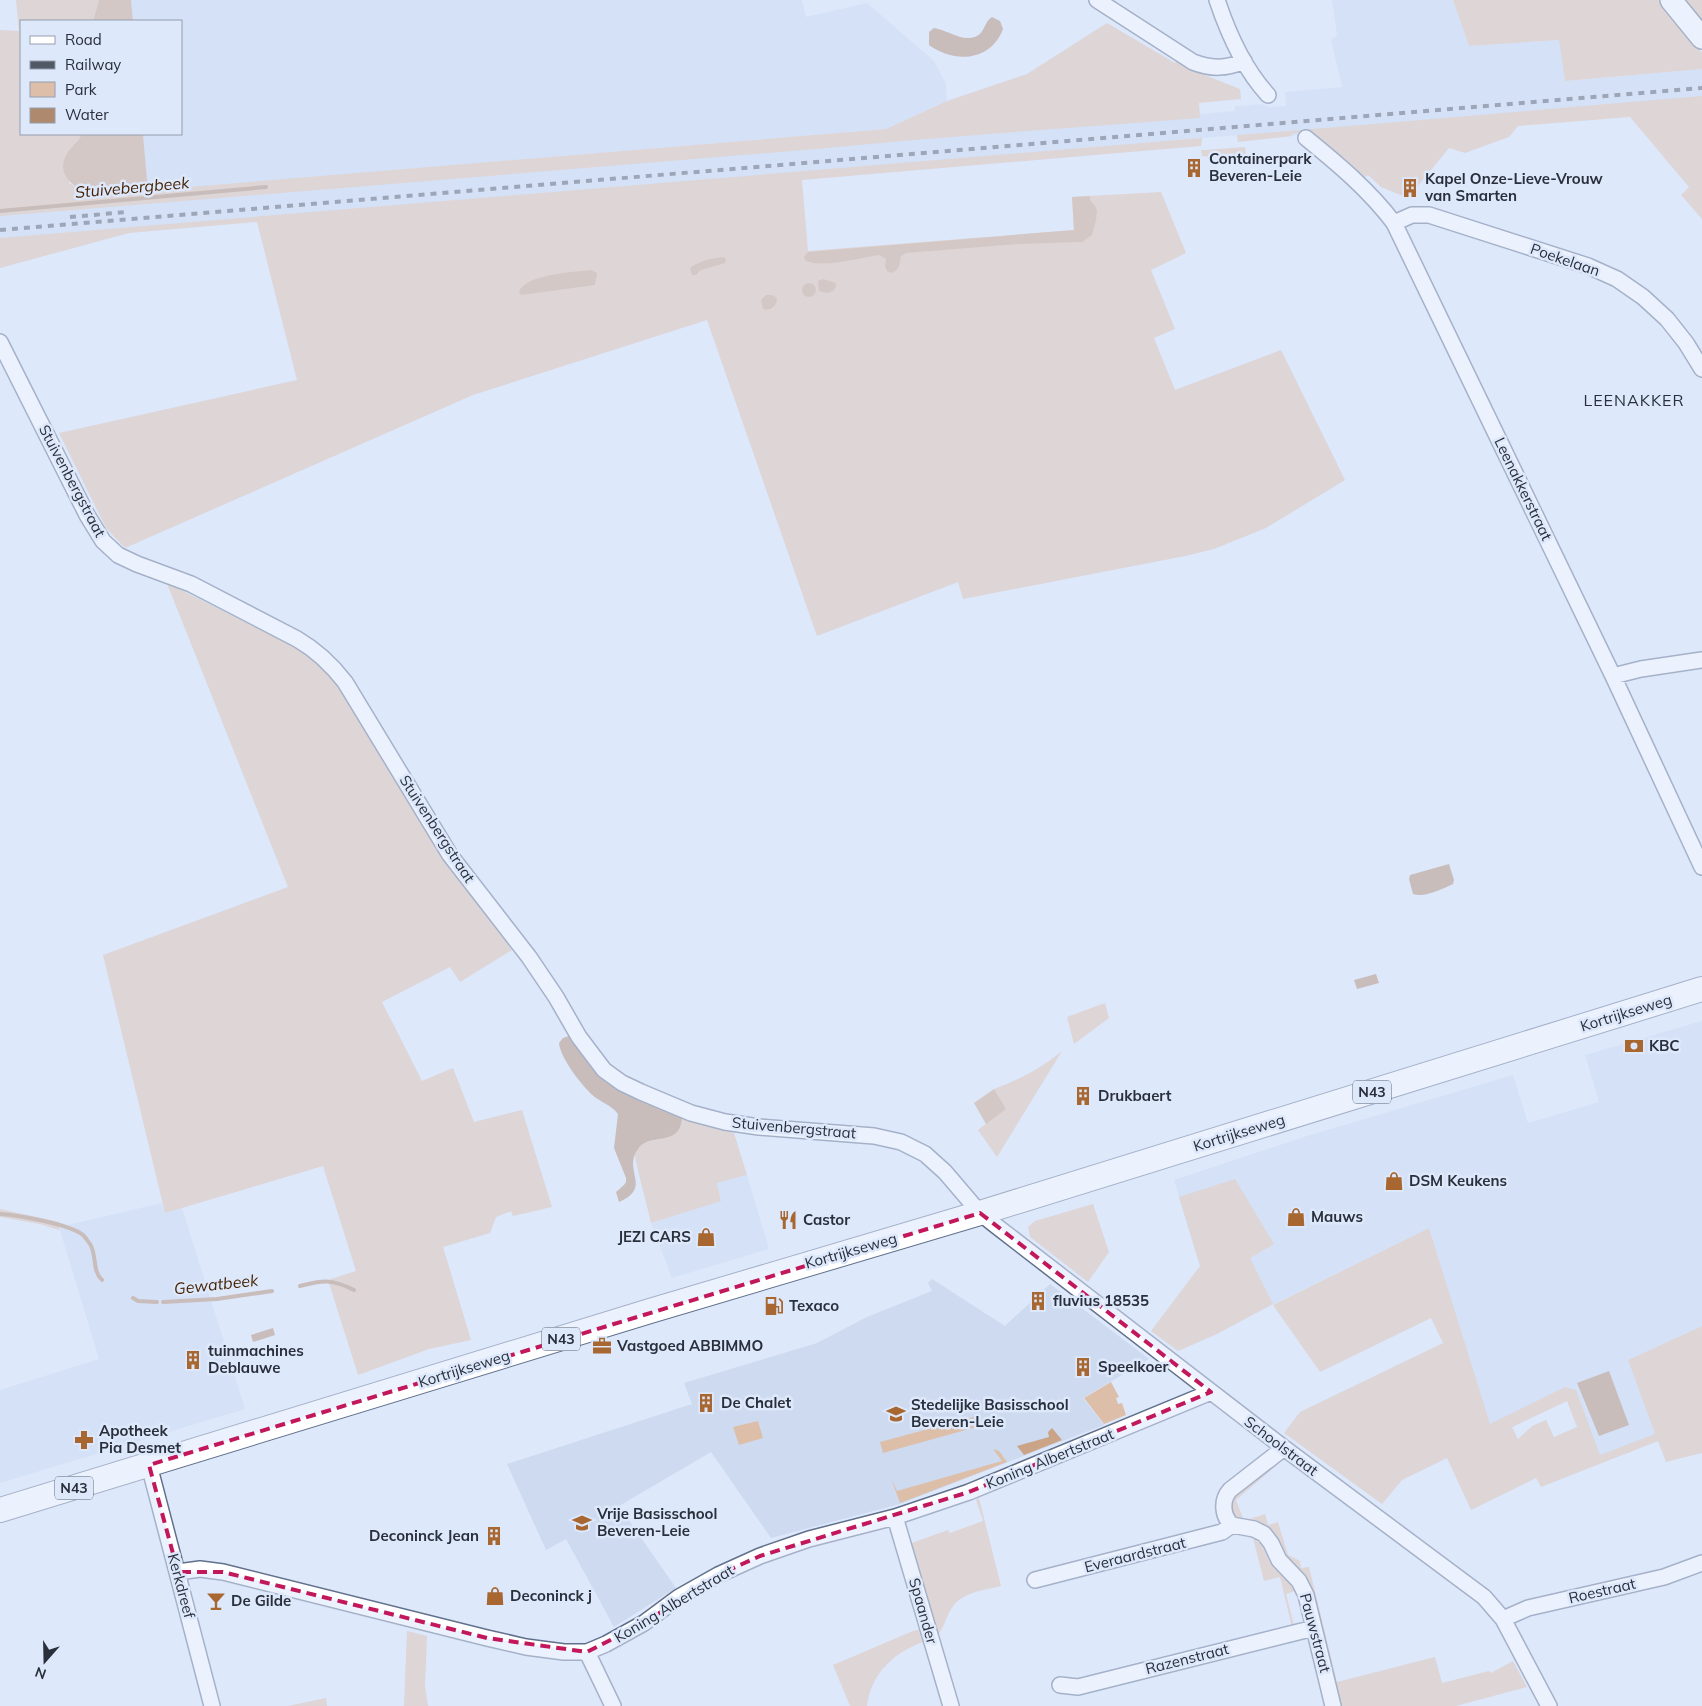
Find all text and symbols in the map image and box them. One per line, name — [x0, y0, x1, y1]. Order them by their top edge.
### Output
legend — [20, 20, 182, 135]
text: Road — [65, 30, 102, 49]
text: Railway — [65, 55, 121, 74]
text: Park — [65, 80, 97, 99]
text: Water — [65, 105, 109, 124]
place label: Containerpark Beveren-Leie — [1209, 149, 1312, 185]
building icon: Containerpark Beveren-Leie — [1183, 157, 1205, 179]
place label: Kapel Onze-Lieve-Vrouw van Smarten — [1424, 169, 1604, 205]
water label: Stuivebergbeek — [74, 172, 191, 202]
building icon: Kapel Onze-Lieve-Vrouw van Smarten — [1399, 177, 1421, 199]
street label: Poekelaan — [1528, 239, 1602, 280]
district label: LEENAKKER — [1583, 390, 1685, 410]
street label: Stuivenbergstraat — [35, 421, 110, 540]
street label: Leenakkerstraat — [1490, 434, 1557, 543]
street label: Stuivenbergstraat — [396, 771, 479, 886]
street label: Kortrijkseweg — [1578, 990, 1674, 1035]
bank icon: KBC — [1623, 1035, 1645, 1057]
place label: KBC — [1649, 1036, 1680, 1055]
road number: N43 — [1353, 1080, 1391, 1104]
building icon: Drukbaert — [1072, 1085, 1094, 1107]
place label: Drukbaert — [1098, 1086, 1172, 1105]
street label: Kortrijkseweg — [1191, 1110, 1287, 1155]
street label: Stuivenbergstraat — [731, 1113, 857, 1142]
shop icon: DSM Keukens — [1383, 1170, 1405, 1192]
place label: DSM Keukens — [1409, 1171, 1507, 1190]
shop icon: Mauws — [1285, 1206, 1307, 1228]
place label: Mauws — [1311, 1207, 1363, 1226]
restaurant icon: Castor — [777, 1209, 799, 1231]
place label: Castor — [803, 1210, 850, 1229]
shop icon: JEZI CARS — [695, 1226, 717, 1248]
place label: JEZI CARS — [618, 1227, 691, 1246]
street label: Kortrijkseweg — [803, 1228, 899, 1273]
water label: Gewatbeek — [173, 1270, 260, 1298]
building icon: fluvius 18535 — [1027, 1290, 1049, 1312]
place label: fluvius 18535 — [1053, 1291, 1149, 1310]
fuel station icon: Texaco — [763, 1295, 785, 1317]
place label: Texaco — [789, 1296, 839, 1315]
road number: N43 — [542, 1328, 580, 1350]
office icon: Vastgoed ABBIMMO — [591, 1335, 613, 1357]
place label: Vastgoed ABBIMMO — [616, 1336, 763, 1355]
place label: tuinmachines Deblauwe — [208, 1341, 304, 1377]
street label: Kortrijkseweg — [416, 1346, 512, 1391]
building icon: tuinmachines Deblauwe — [182, 1349, 204, 1371]
building icon: Speelkoer — [1072, 1356, 1094, 1378]
place label: Speelkoer — [1098, 1357, 1169, 1376]
building icon: De Chalet — [695, 1392, 717, 1414]
place label: De Chalet — [721, 1393, 791, 1412]
place label: Stedelijke Basisschool Beveren-Leie — [911, 1395, 1069, 1431]
school or university icon: Stedelijke Basisschool Beveren-Leie — [885, 1403, 907, 1425]
street label: Schoolstraat — [1241, 1412, 1322, 1480]
place label: Apotheek Pia Desmet — [99, 1421, 181, 1457]
street label: Koning Albertstraat — [983, 1424, 1116, 1493]
pharmacy icon: Apotheek Pia Desmet — [73, 1429, 95, 1451]
road number: N43 — [55, 1476, 93, 1500]
place label: Vrije Basisschool Beveren-Leie — [596, 1504, 717, 1540]
school or university icon: Vrije Basisschool Beveren-Leie — [571, 1512, 593, 1534]
building icon: Deconinck Jean — [483, 1525, 505, 1547]
place label: Deconinck Jean — [369, 1526, 479, 1545]
street label: Everaardstraat — [1082, 1533, 1187, 1576]
street label: Kerkdreef — [164, 1551, 199, 1621]
street label: Koning Albertstraat — [611, 1560, 737, 1647]
street label: Roestraat — [1567, 1574, 1637, 1607]
street label: Spaander — [905, 1576, 942, 1647]
shop icon: Deconinck j — [484, 1585, 506, 1607]
place label: Deconinck j — [510, 1586, 592, 1605]
bar icon: De Gilde — [205, 1590, 227, 1612]
place label: De Gilde — [231, 1591, 291, 1610]
street label: Pauwstraat — [1296, 1591, 1335, 1675]
north arrow — [20, 1636, 70, 1686]
street label: Razenstraat — [1143, 1639, 1231, 1678]
text: N — [33, 1663, 49, 1683]

